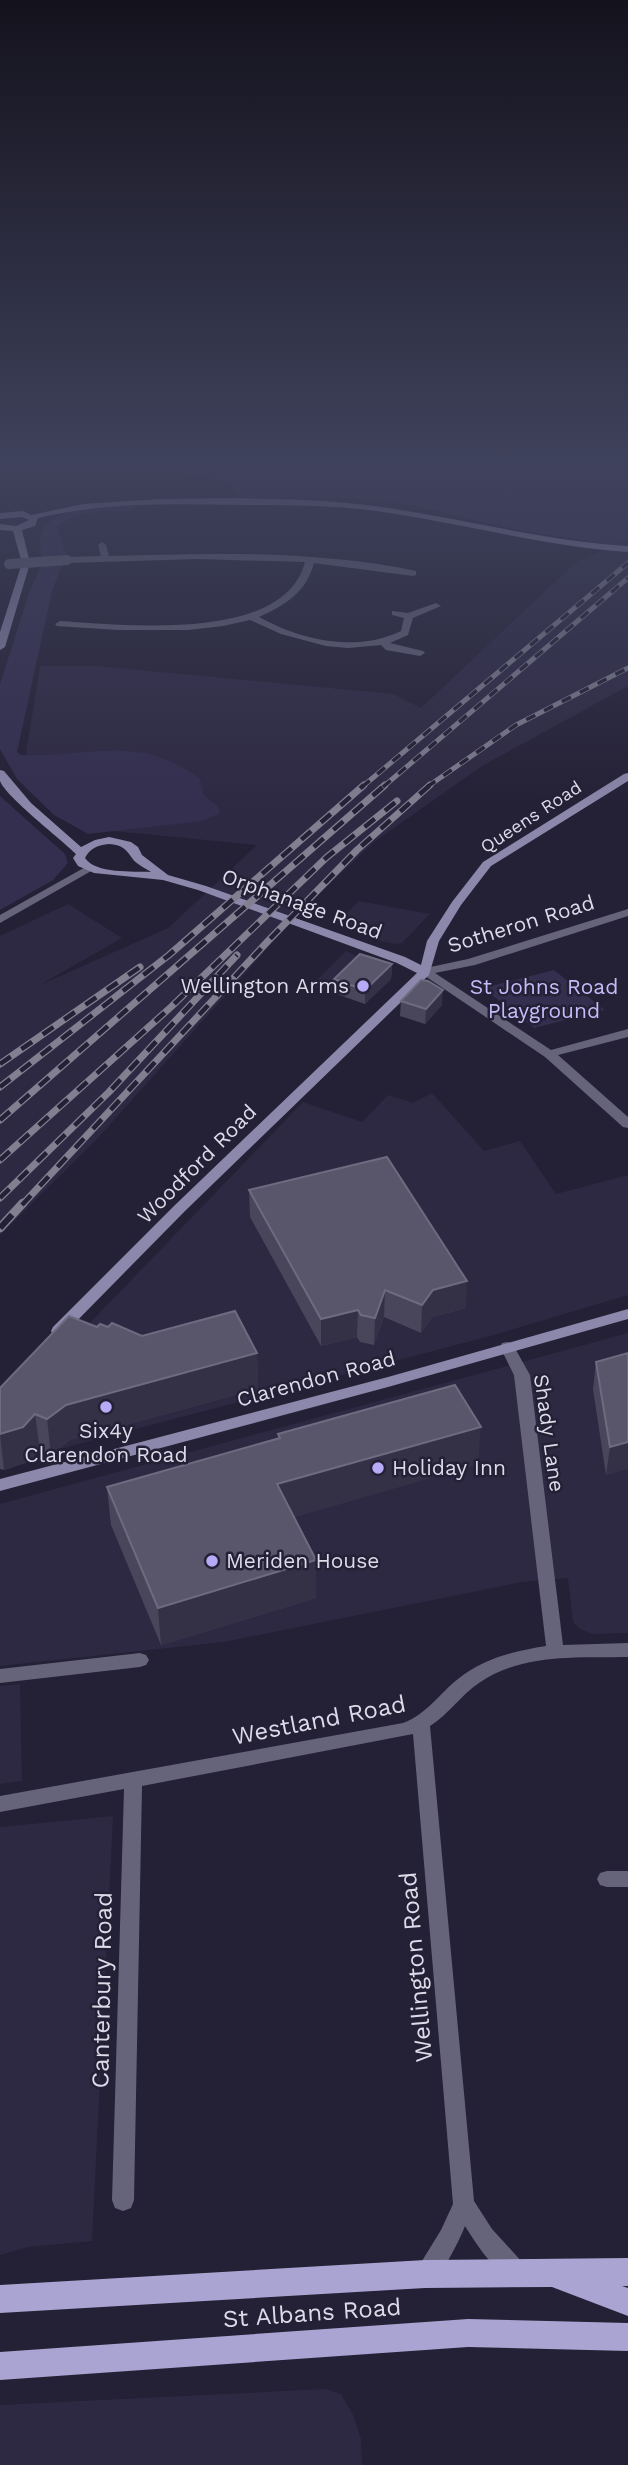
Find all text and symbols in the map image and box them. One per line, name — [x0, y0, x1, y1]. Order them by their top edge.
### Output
street label: Queens Road — [476, 776, 585, 857]
street label: Orphanage Road — [219, 863, 386, 944]
street label: Sotheron Road — [444, 889, 597, 958]
place label: Wellington Arms — [181, 973, 349, 998]
park label: St Johns Road Playground — [470, 974, 618, 1023]
marker: Wellington Arms — [355, 978, 371, 994]
street label: Woodford Road — [132, 1099, 261, 1228]
street label: Clarendon Road — [234, 1345, 398, 1412]
street label: Shady Lane — [529, 1372, 570, 1493]
marker: Six4y Clarendon Road — [98, 1399, 114, 1415]
place label: Six4y Clarendon Road — [24, 1418, 188, 1467]
place label: Holiday Inn — [392, 1455, 506, 1480]
marker: Holiday Inn — [370, 1460, 386, 1476]
place label: Meriden House — [226, 1548, 379, 1573]
marker: Meriden House — [204, 1553, 220, 1569]
street label: Westland Road — [230, 1689, 408, 1751]
street label: Wellington Road — [394, 1871, 438, 2063]
street label: Canterbury Road — [86, 1891, 118, 2089]
street label: St Albans Road — [222, 2293, 402, 2333]

